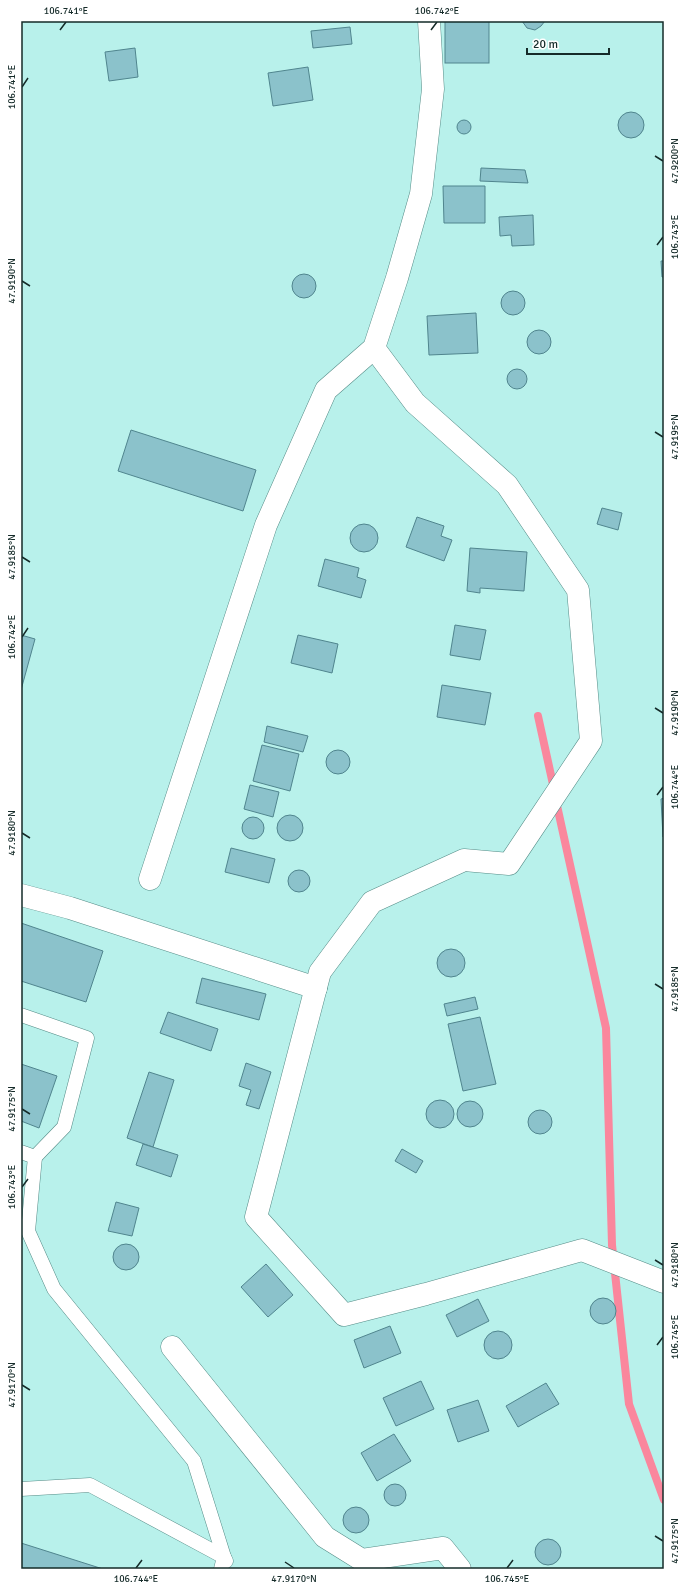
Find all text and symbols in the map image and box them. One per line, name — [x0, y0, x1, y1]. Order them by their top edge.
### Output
text: 106.741°E — [44, 5, 89, 17]
text: 106.742°E — [415, 5, 460, 17]
scale bar — [527, 30, 609, 56]
text: 20 m — [533, 37, 558, 52]
text: 106.741°E — [6, 64, 18, 109]
text: 47.9200°N — [669, 138, 681, 184]
text: 106.743°E — [669, 214, 681, 259]
text: 47.9190°N — [6, 258, 18, 304]
text: 47.9195°N — [669, 414, 681, 460]
text: 47.9185°N — [6, 534, 18, 580]
text: 106.742°E — [6, 614, 18, 659]
text: 47.9190°N — [669, 690, 681, 736]
text: 106.744°E — [669, 764, 681, 809]
text: 47.9180°N — [6, 810, 18, 856]
text: 47.9185°N — [669, 966, 681, 1012]
text: 47.9175°N — [6, 1086, 18, 1132]
text: 106.743°E — [6, 1164, 18, 1209]
text: 47.9180°N — [669, 1242, 681, 1288]
text: 106.745°E — [669, 1314, 681, 1359]
text: 47.9170°N — [6, 1362, 18, 1408]
text: 47.9175°N — [669, 1518, 681, 1564]
text: 106.744°E — [114, 1573, 159, 1585]
text: 47.9170°N — [271, 1573, 317, 1585]
text: 106.745°E — [485, 1573, 530, 1585]

